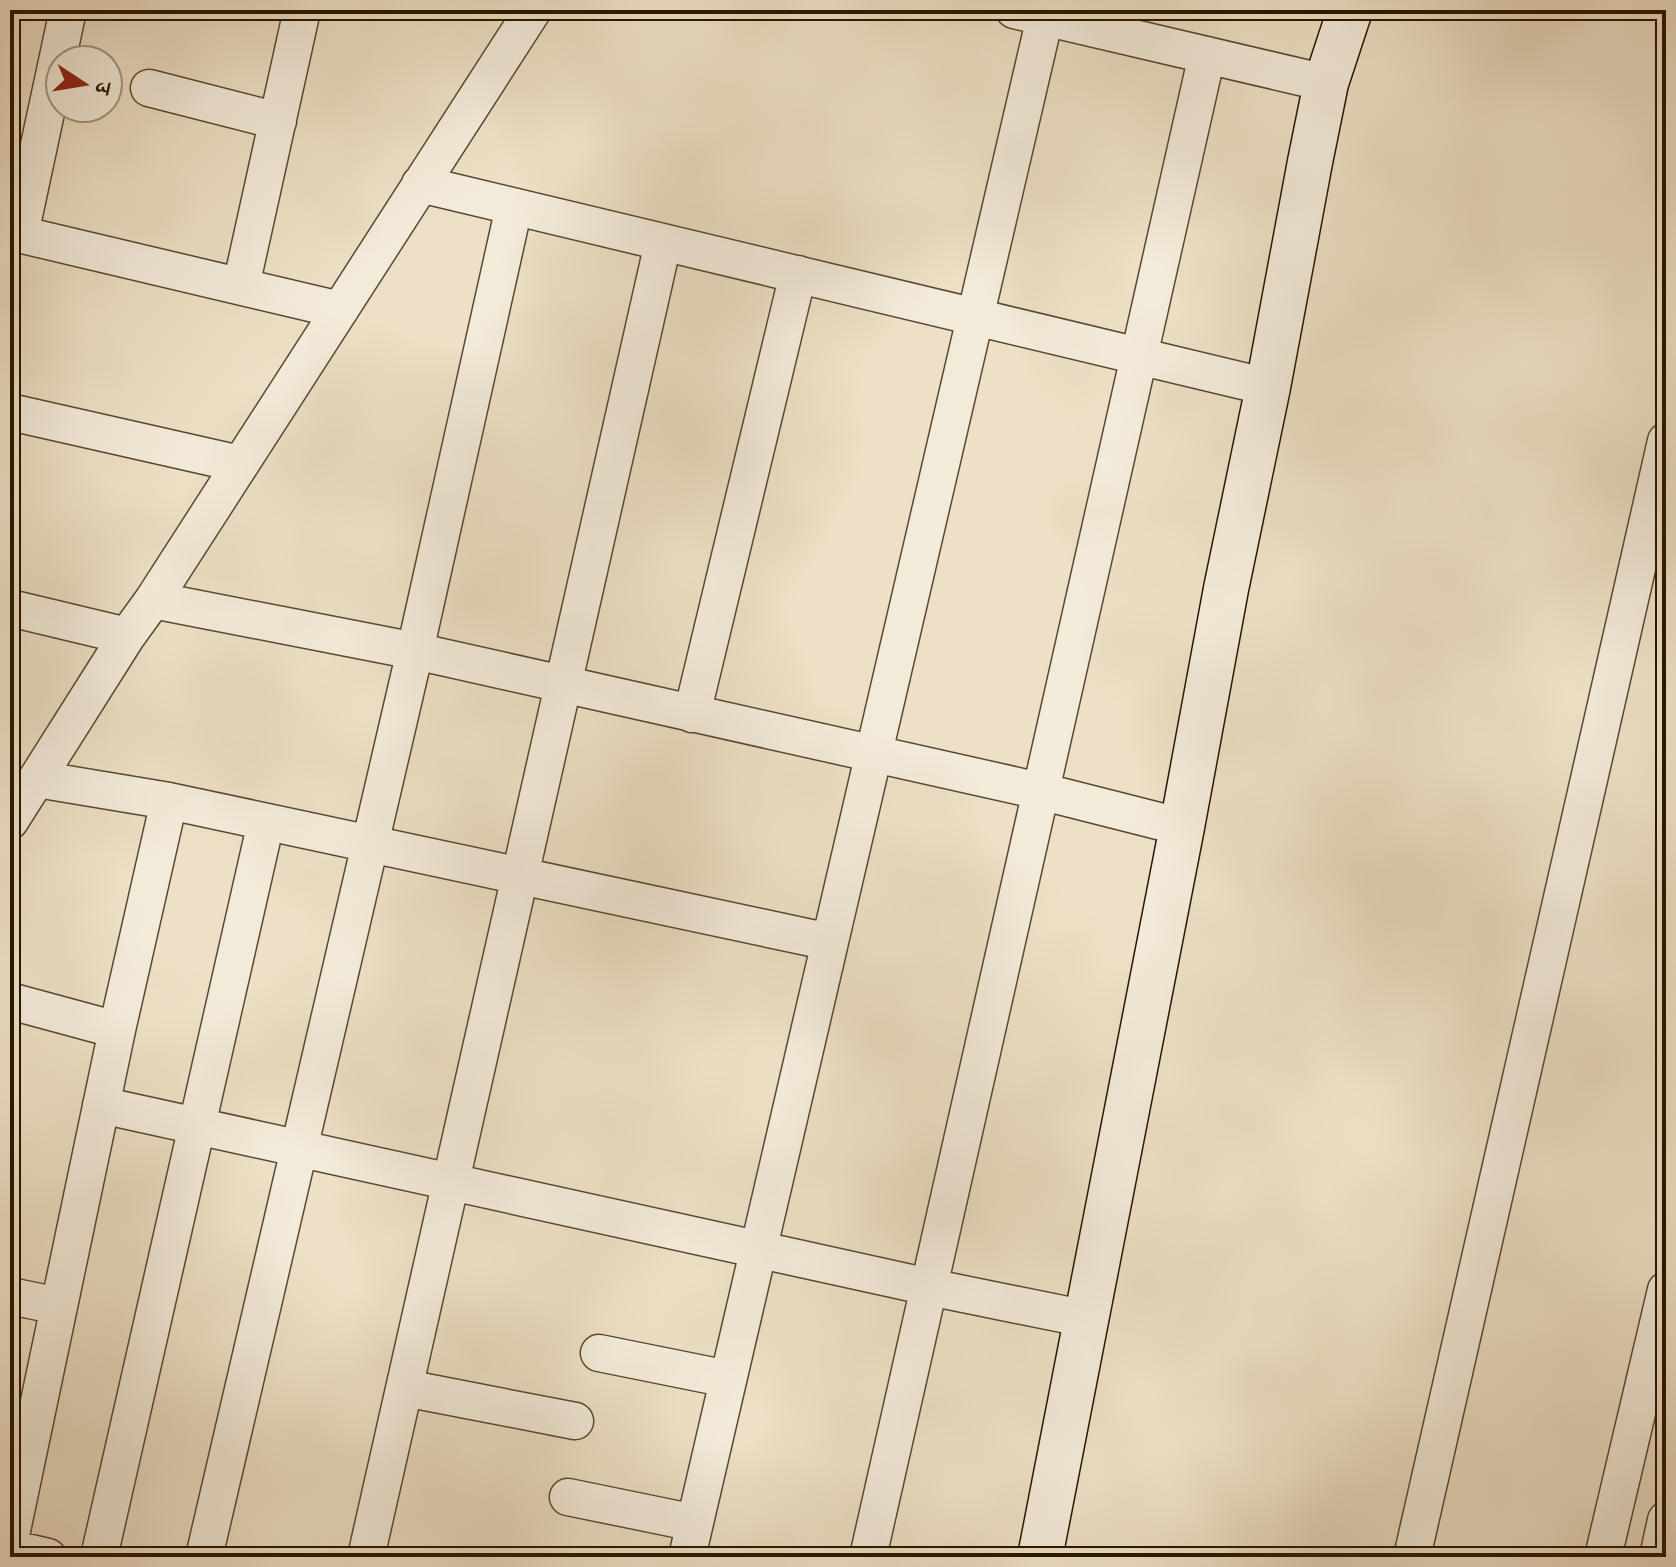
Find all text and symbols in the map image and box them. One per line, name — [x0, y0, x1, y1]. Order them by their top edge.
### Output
north arrow — [44, 44, 124, 124]
text: उ — [84, 77, 118, 98]

